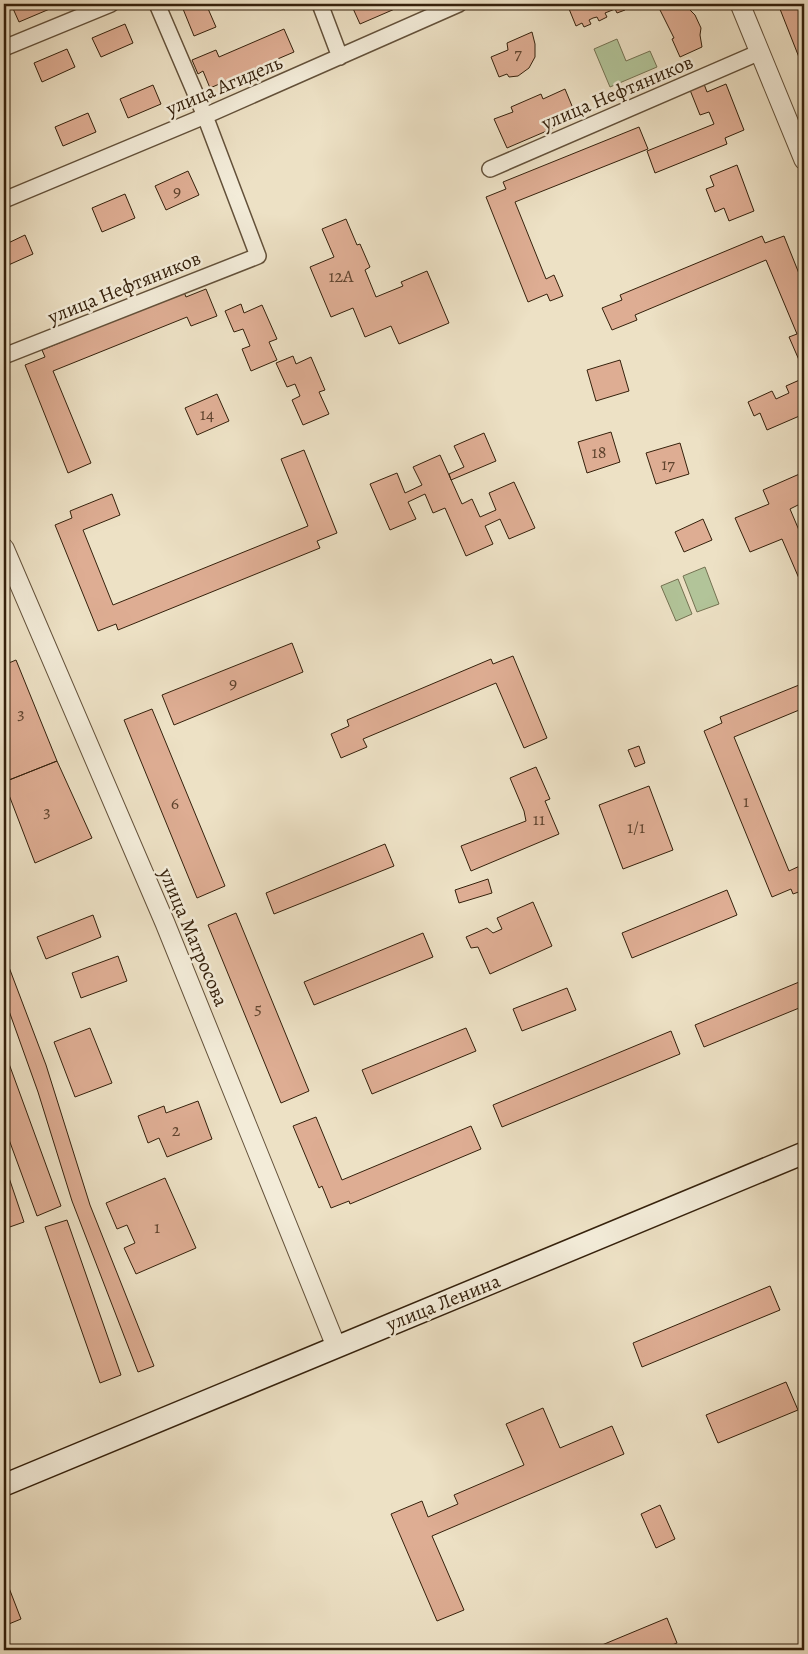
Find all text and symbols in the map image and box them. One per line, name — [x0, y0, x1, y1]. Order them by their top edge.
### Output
house number: 7 — [514, 41, 522, 65]
street label: улица Нефтяников — [536, 48, 697, 137]
street label: улица Агидель — [161, 49, 287, 123]
house number: 9 — [173, 179, 181, 203]
street label: улица Нефтяников — [43, 245, 205, 331]
house number: 12А — [328, 264, 354, 288]
house number: 14 — [200, 402, 214, 426]
house number: 18 — [592, 440, 606, 464]
house number: 17 — [661, 452, 675, 476]
house number: 9 — [229, 671, 237, 695]
house number: 3 — [17, 701, 25, 725]
house number: 1 — [743, 789, 749, 813]
house number: 6 — [171, 791, 179, 815]
house number: 3 — [43, 799, 51, 823]
house number: 11 — [533, 807, 545, 831]
house number: 1/1 — [627, 815, 645, 839]
street label: улица Матросова — [152, 863, 235, 1011]
house number: 5 — [254, 996, 262, 1020]
house number: 2 — [172, 1118, 181, 1142]
house number: 1 — [154, 1215, 160, 1239]
street label: улица Ленина — [381, 1267, 505, 1338]

